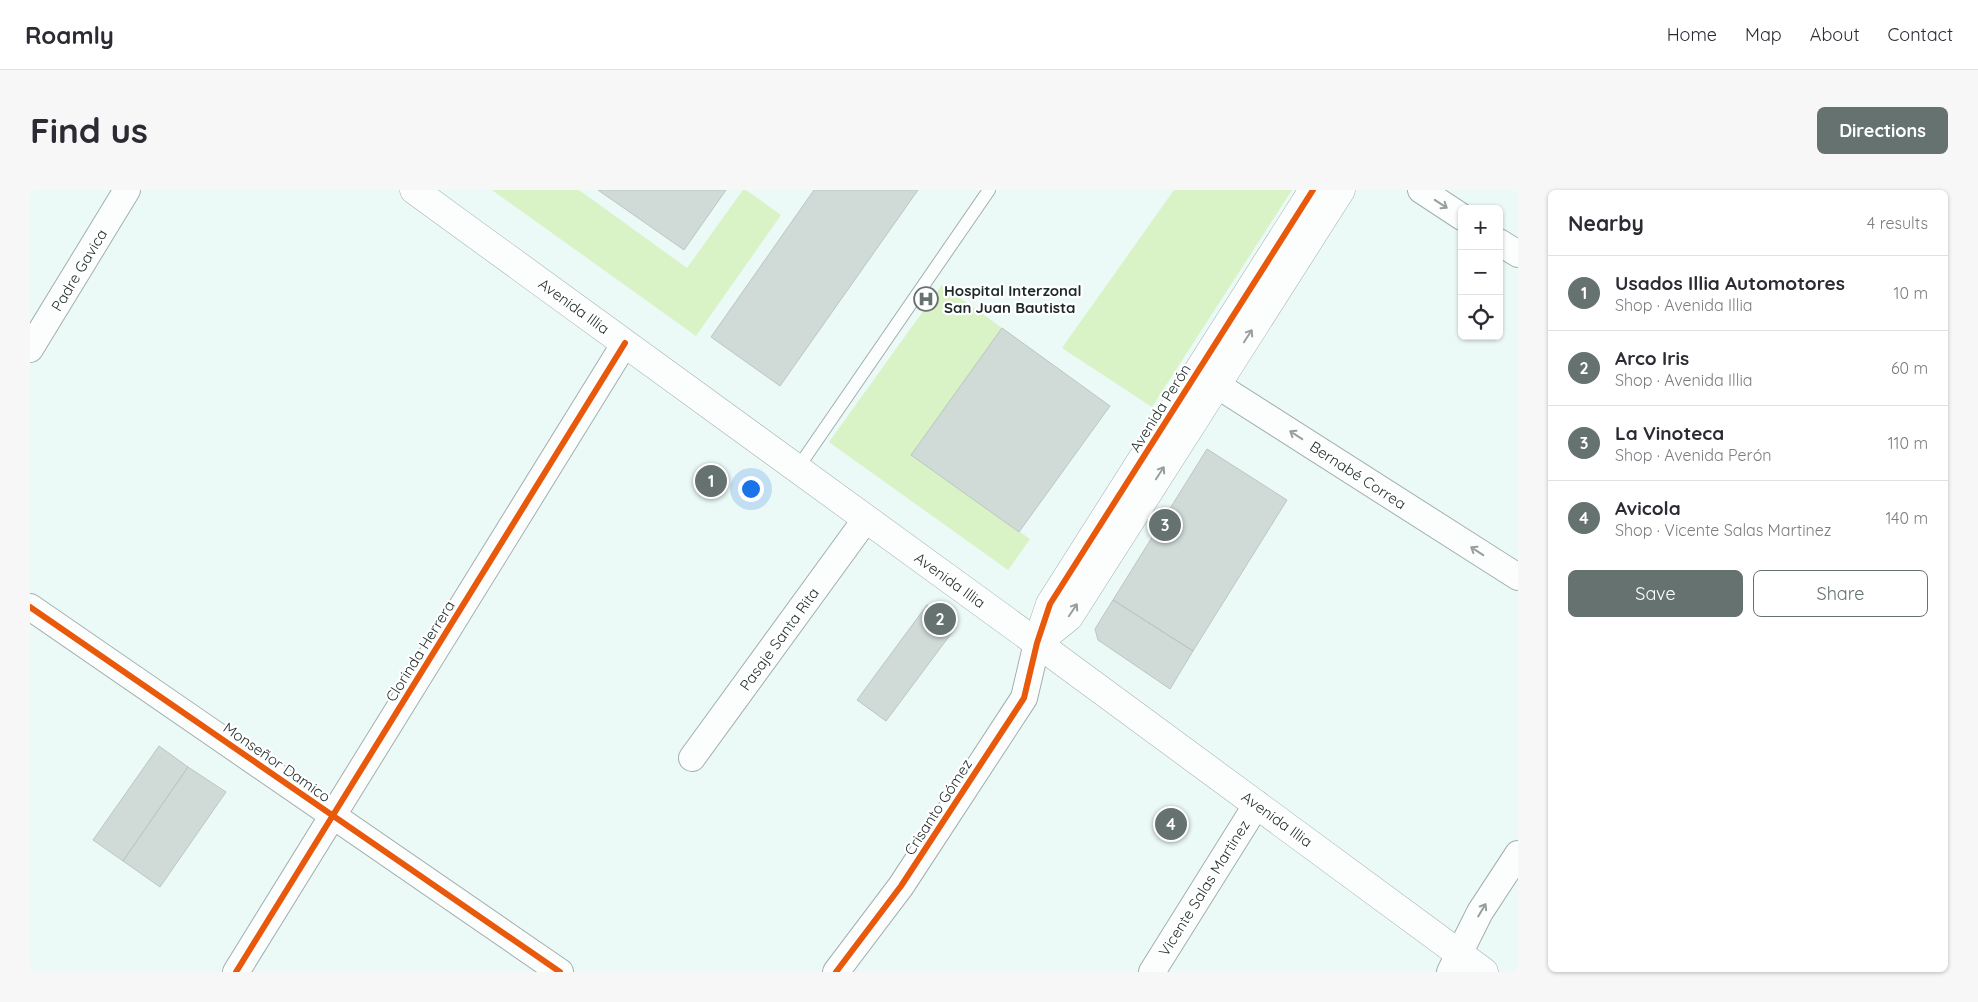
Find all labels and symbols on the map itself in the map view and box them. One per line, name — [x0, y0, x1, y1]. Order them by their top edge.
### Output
one-way arrow — [1434, 198, 1448, 209]
street label: Padre Gavica — [47, 225, 111, 315]
street label: Avenida Illia — [535, 274, 613, 338]
place label: Hospital Interzonal San Juan Bautista — [944, 281, 1082, 317]
hospital icon: Hospital Interzonal San Juan Bautista — [913, 286, 939, 312]
one-way arrow — [1243, 330, 1253, 344]
street label: Avenida Perón — [1125, 360, 1195, 456]
one-way arrow — [1289, 430, 1303, 440]
street label: Bernabé Correa — [1306, 437, 1410, 513]
pin: 1 — [695, 462, 727, 500]
one-way arrow — [1155, 467, 1165, 481]
your location — [738, 476, 764, 502]
pin: 3 — [1149, 506, 1181, 544]
one-way arrow — [1470, 545, 1484, 556]
street label: Avenida Illia — [911, 548, 989, 612]
street label: Pasaje Santa Rita — [735, 584, 823, 694]
street label: Clorinda Herrera — [381, 597, 459, 705]
pin: 2 — [924, 600, 956, 638]
one-way arrow — [1068, 604, 1078, 618]
street label: Monseñor Damico — [220, 718, 334, 806]
street label: Crisanto Gómez — [900, 755, 976, 859]
street label: Avenida Illia — [1238, 787, 1316, 851]
pin: 4 — [1155, 805, 1187, 843]
street label: Vicente Salas Martinez — [1154, 816, 1254, 960]
one-way arrow — [1477, 904, 1487, 918]

